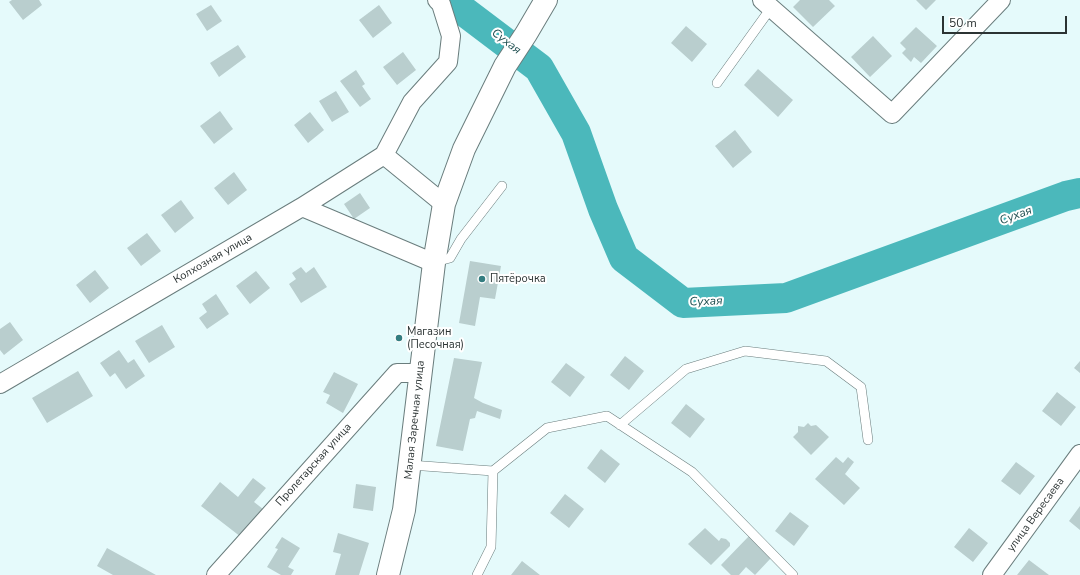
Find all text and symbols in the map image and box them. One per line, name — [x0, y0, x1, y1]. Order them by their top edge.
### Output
scale bar — [944, 8, 1069, 34]
text: 50 m — [949, 15, 977, 31]
water label: Сухая — [488, 26, 524, 58]
water label: Сухая — [998, 204, 1034, 228]
street label: Колхозная улица — [171, 231, 255, 287]
place label: Пятёрочка — [490, 272, 546, 286]
marker: Пятёрочка — [477, 274, 487, 284]
water label: Сухая — [689, 294, 723, 310]
place label: Магазин (Песочная) — [407, 325, 464, 351]
marker: Магазин (Песочная) — [394, 333, 404, 343]
street label: Малая Заречная улица — [402, 360, 428, 480]
street label: Пролетарская улица — [273, 421, 355, 509]
street label: улица Вересаева — [1005, 475, 1067, 555]

